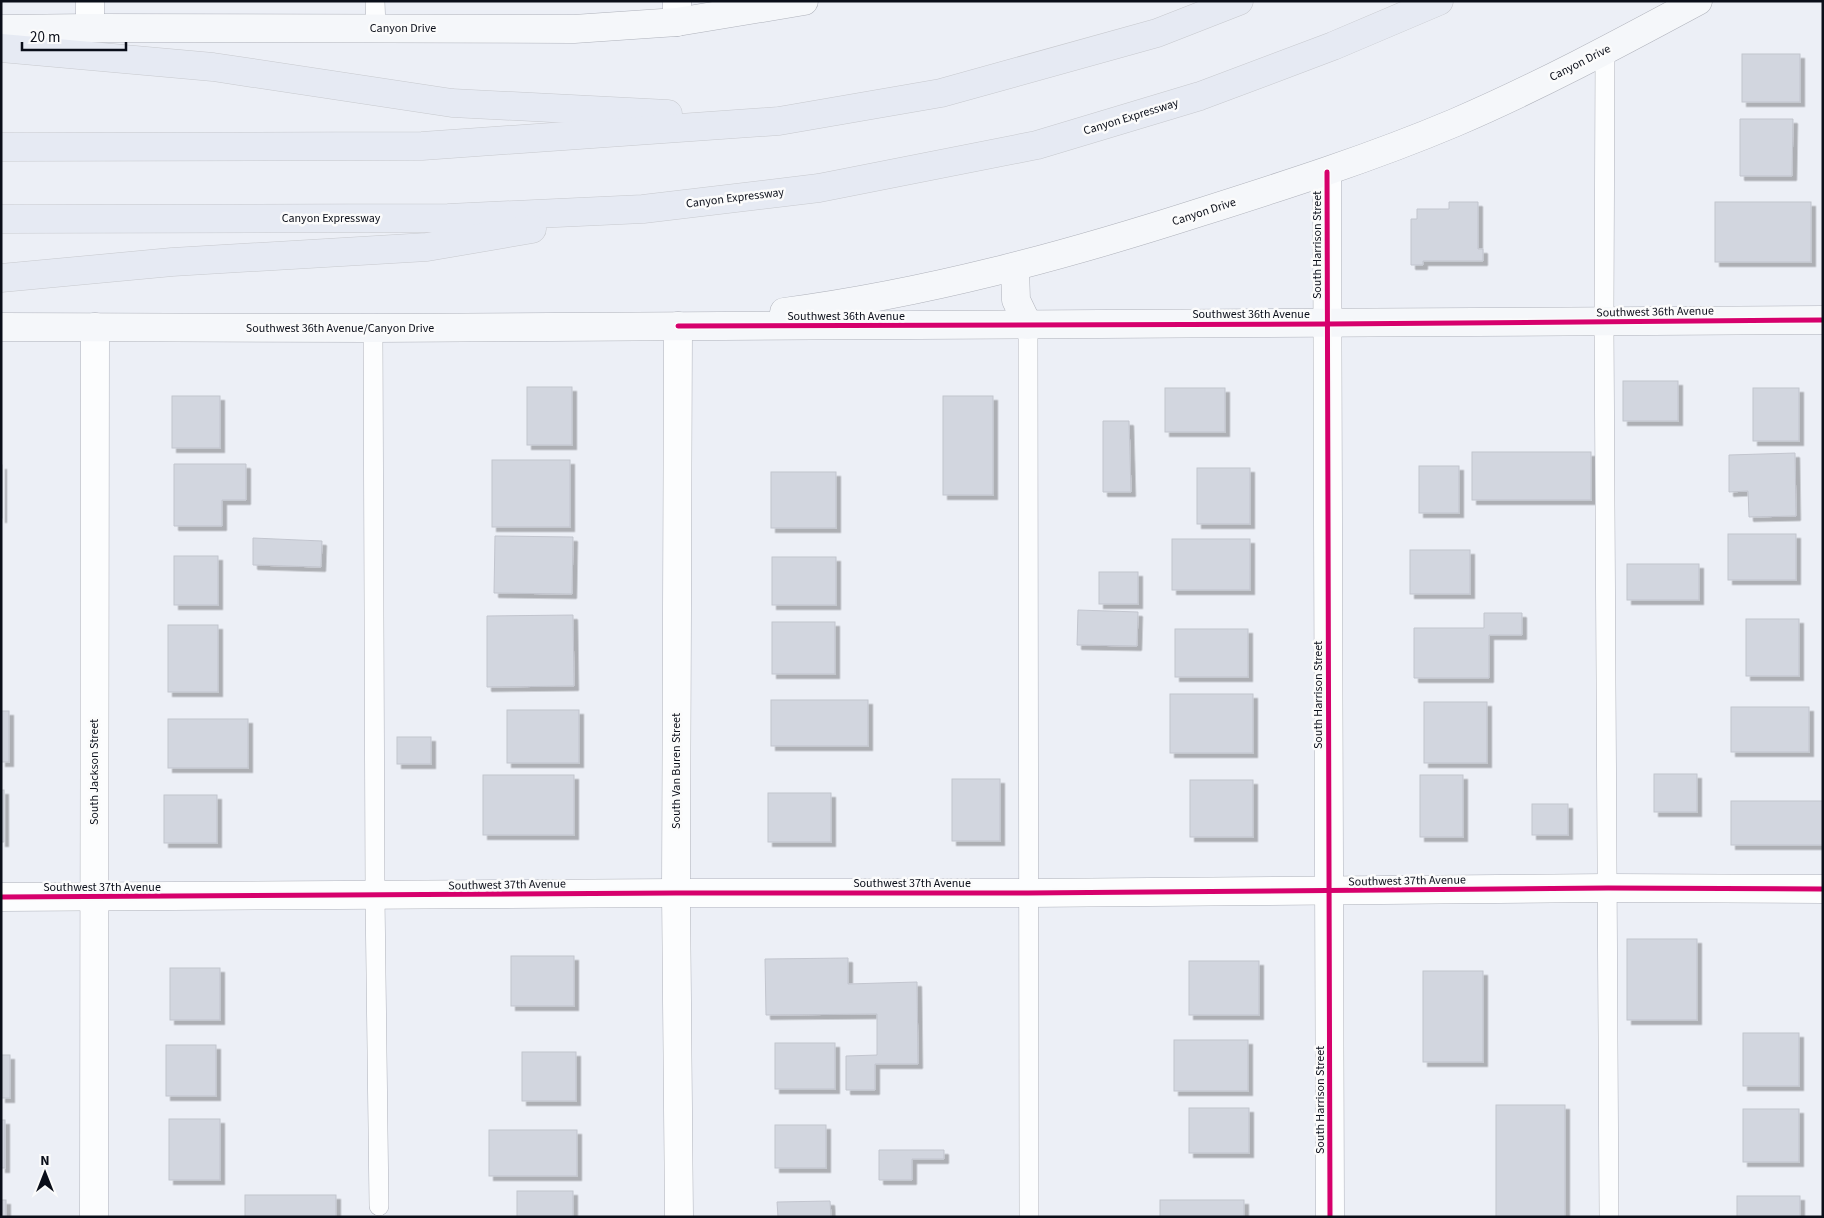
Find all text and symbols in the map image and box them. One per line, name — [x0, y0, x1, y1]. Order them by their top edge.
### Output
scale bar — [22, 20, 126, 52]
street label: Canyon Drive — [370, 20, 436, 37]
text: 20 m — [30, 27, 60, 48]
street label: Canyon Drive — [1547, 40, 1614, 86]
street label: Canyon Expressway — [1081, 94, 1181, 140]
street label: Canyon Expressway — [685, 184, 785, 212]
street label: South Harrison Street — [1309, 191, 1326, 299]
street label: Canyon Drive — [1170, 194, 1238, 230]
street label: Canyon Expressway — [282, 210, 381, 227]
street label: Southwest 36th Avenue — [1596, 302, 1714, 322]
street label: Southwest 36th Avenue — [1192, 306, 1310, 323]
street label: Southwest 36th Avenue — [787, 308, 905, 325]
street label: Southwest 36th Avenue/Canyon Drive — [246, 320, 434, 337]
street label: South Harrison Street — [1310, 641, 1327, 749]
street label: South Van Buren Street — [668, 713, 685, 829]
street label: South Jackson Street — [86, 719, 103, 825]
street label: Southwest 37th Avenue — [1348, 871, 1466, 891]
street label: Southwest 37th Avenue — [448, 875, 566, 895]
street label: Southwest 37th Avenue — [853, 875, 971, 892]
street label: Southwest 37th Avenue — [43, 879, 161, 896]
street label: South Harrison Street — [1312, 1046, 1329, 1154]
north arrow — [20, 1148, 70, 1198]
text: N — [40, 1151, 50, 1171]

